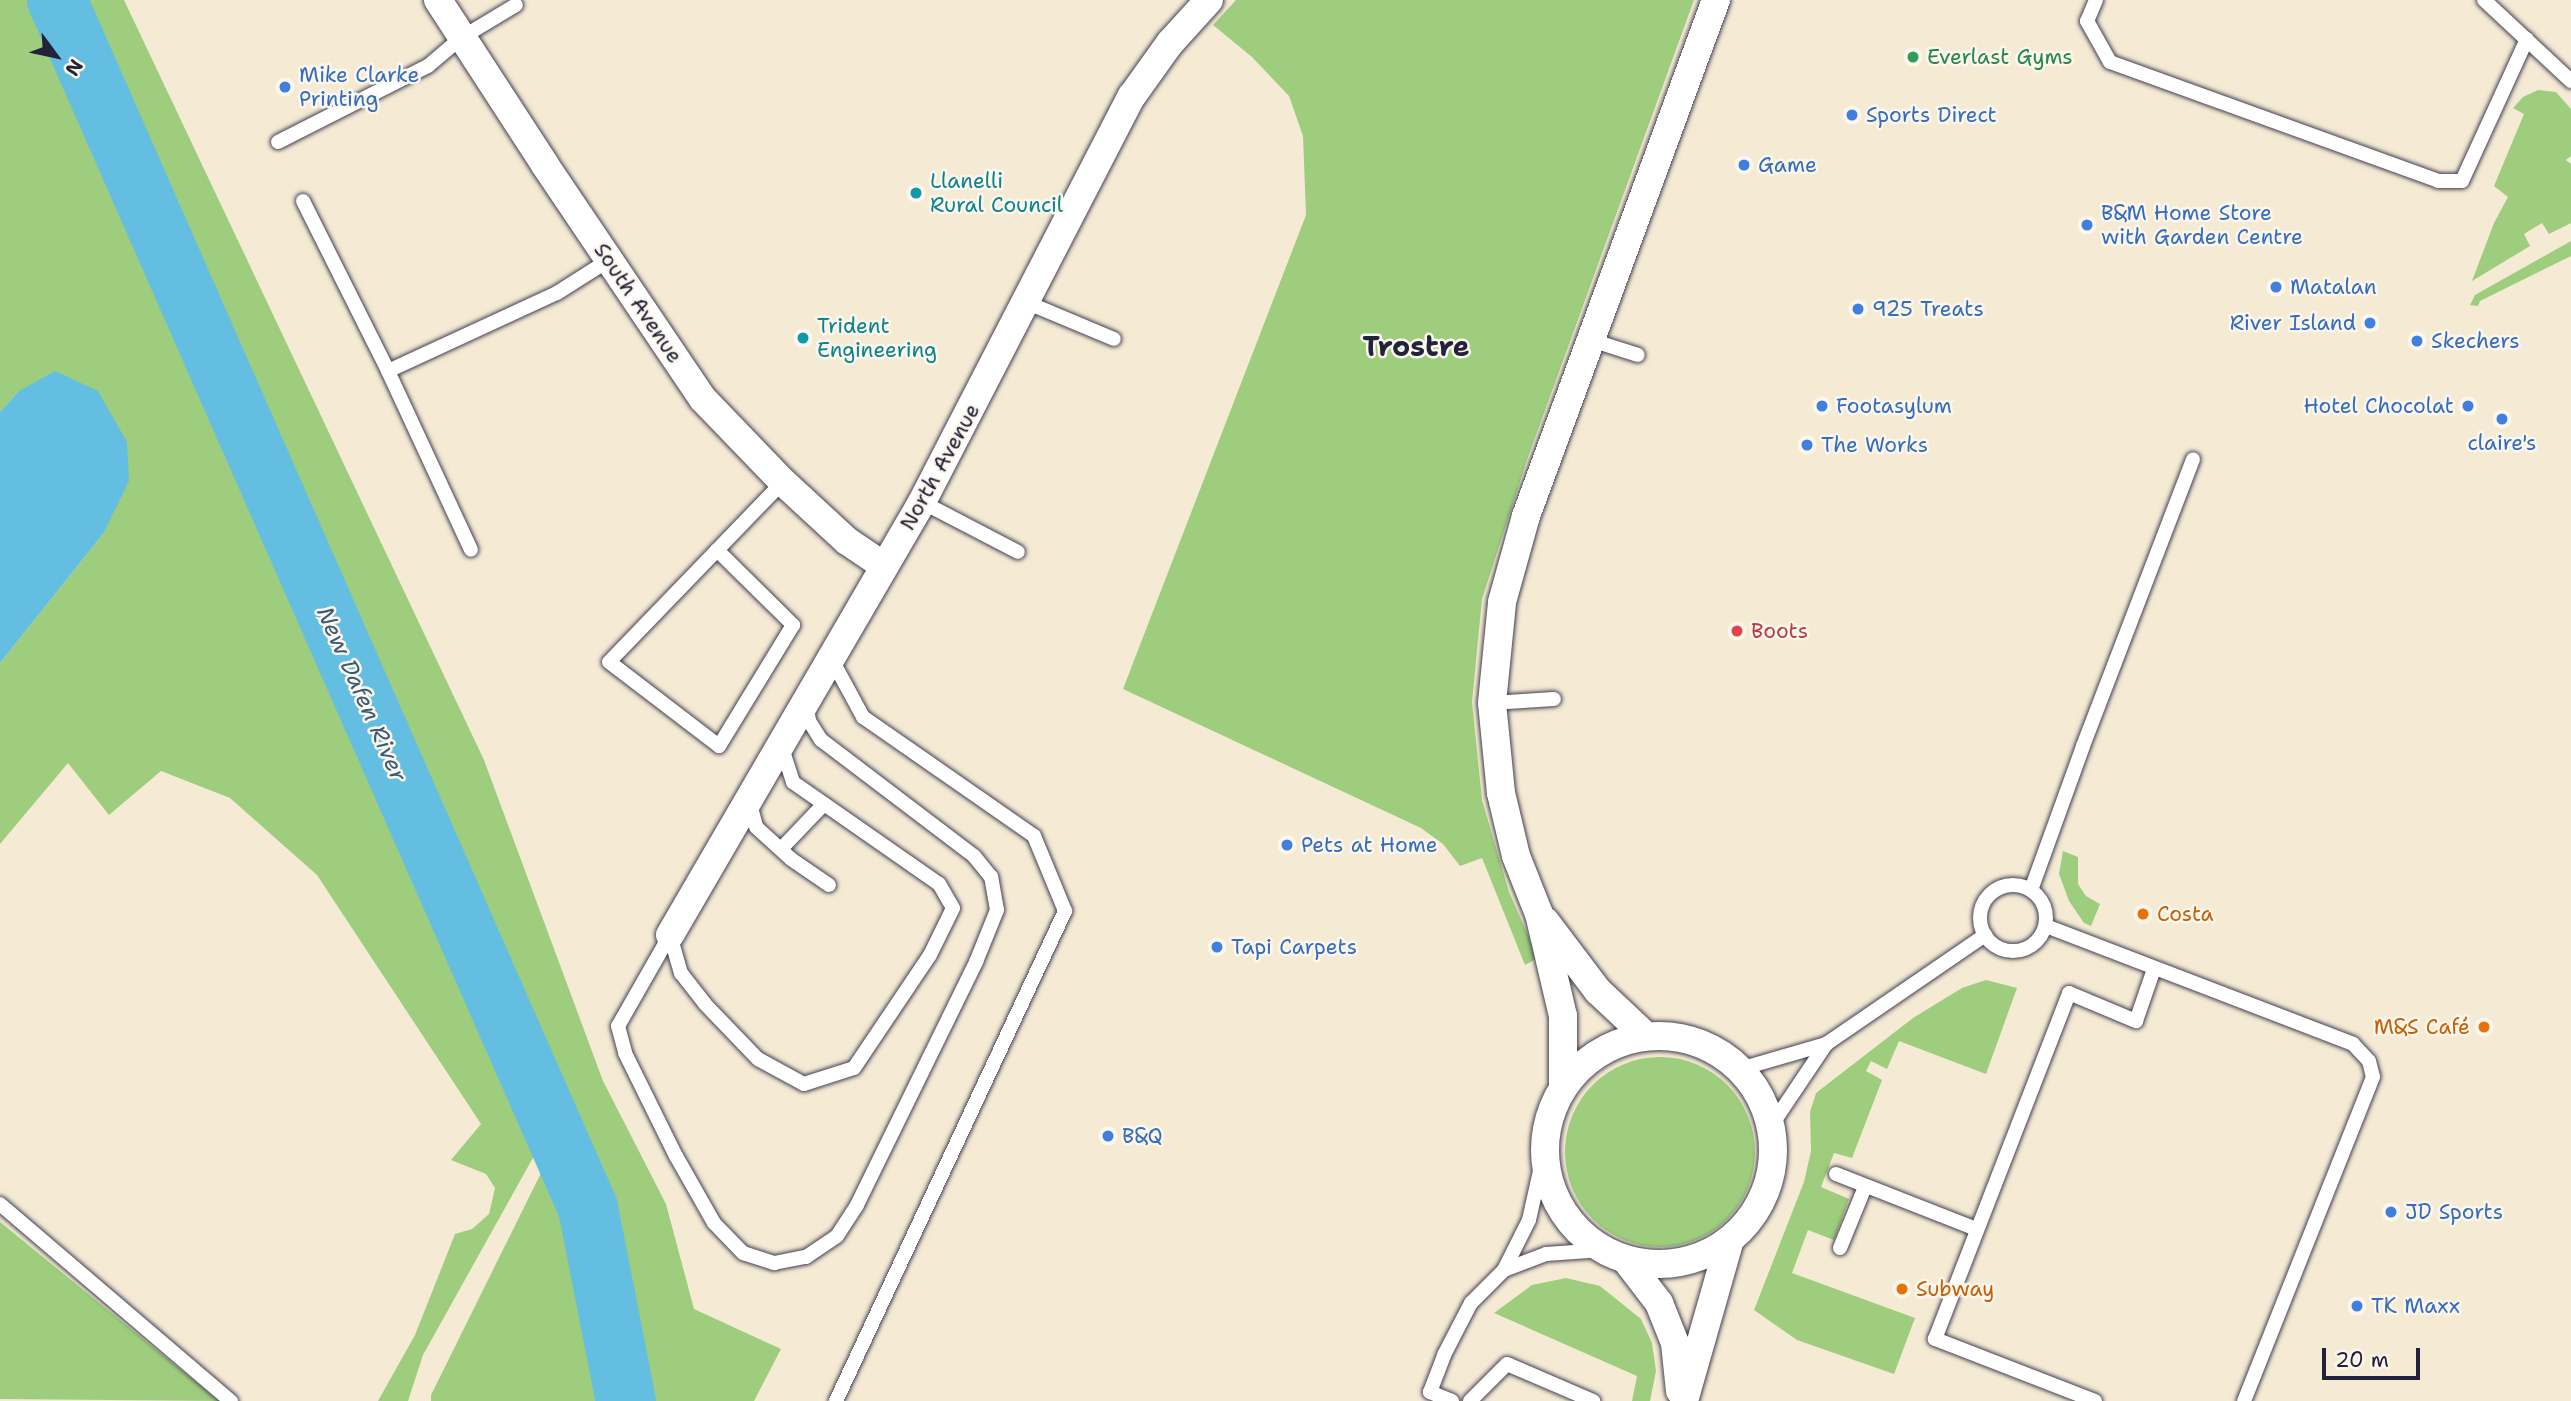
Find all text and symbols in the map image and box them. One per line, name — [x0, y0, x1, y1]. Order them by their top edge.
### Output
north arrow — [21, 21, 91, 91]
place label: Everlast Gyms — [1927, 44, 2073, 70]
marker: Everlast Gyms — [1905, 49, 1921, 65]
text: N — [59, 55, 89, 81]
place label: Mike Clarke Printing — [299, 62, 419, 112]
marker: Mike Clarke Printing — [277, 79, 293, 95]
place label: Sports Direct — [1866, 102, 1997, 128]
marker: Sports Direct — [1844, 107, 1860, 123]
place label: Game — [1758, 152, 1817, 178]
marker: Game — [1736, 157, 1752, 173]
place label: Llanelli Rural Council — [930, 168, 1063, 218]
marker: Llanelli Rural Council — [908, 185, 924, 201]
place label: B&M Home Store with Garden Centre — [2101, 200, 2303, 250]
marker: B&M Home Store with Garden Centre — [2079, 217, 2095, 233]
street label: South Avenue — [589, 238, 687, 368]
place label: Matalan — [2290, 274, 2377, 300]
marker: Matalan — [2268, 279, 2284, 295]
place label: 925 Treats — [1872, 296, 1984, 322]
marker: 925 Treats — [1850, 301, 1866, 317]
place label: River Island — [2230, 310, 2356, 336]
place label: Trident Engineering — [817, 313, 937, 363]
marker: River Island — [2362, 315, 2378, 331]
place label: Skechers — [2431, 328, 2520, 354]
district label: Trostre — [1362, 329, 1470, 363]
marker: Trident Engineering — [795, 330, 811, 346]
marker: Skechers — [2409, 333, 2425, 349]
place label: Footasylum — [1836, 393, 1952, 419]
place label: Hotel Chocolat — [2303, 393, 2454, 419]
marker: Footasylum — [1814, 398, 1830, 414]
marker: Hotel Chocolat — [2460, 398, 2476, 414]
street label: North Avenue — [895, 399, 985, 535]
marker: claire's — [2494, 411, 2510, 427]
place label: claire's — [2467, 430, 2537, 456]
place label: The Works — [1821, 432, 1928, 458]
marker: The Works — [1799, 437, 1815, 453]
water label: New Dafen River — [311, 602, 413, 786]
place label: Boots — [1751, 618, 1808, 644]
marker: Boots — [1729, 623, 1745, 639]
place label: Pets at Home — [1301, 832, 1438, 858]
marker: Pets at Home — [1279, 837, 1295, 853]
place label: Costa — [2157, 901, 2214, 927]
marker: Costa — [2135, 906, 2151, 922]
place label: Tapi Carpets — [1231, 934, 1357, 960]
marker: Tapi Carpets — [1209, 939, 1225, 955]
place label: M&S Café — [2374, 1014, 2470, 1040]
marker: M&S Café — [2476, 1019, 2492, 1035]
place label: B&Q — [1122, 1123, 1163, 1149]
marker: B&Q — [1100, 1128, 1116, 1144]
place label: JD Sports — [2405, 1199, 2503, 1225]
marker: JD Sports — [2383, 1204, 2399, 1220]
place label: Subway — [1916, 1276, 1994, 1302]
marker: Subway — [1894, 1281, 1910, 1297]
place label: TK Maxx — [2371, 1293, 2460, 1319]
marker: TK Maxx — [2349, 1298, 2365, 1314]
scale bar — [2326, 1334, 2424, 1378]
text: 20 m — [2335, 1346, 2389, 1374]

